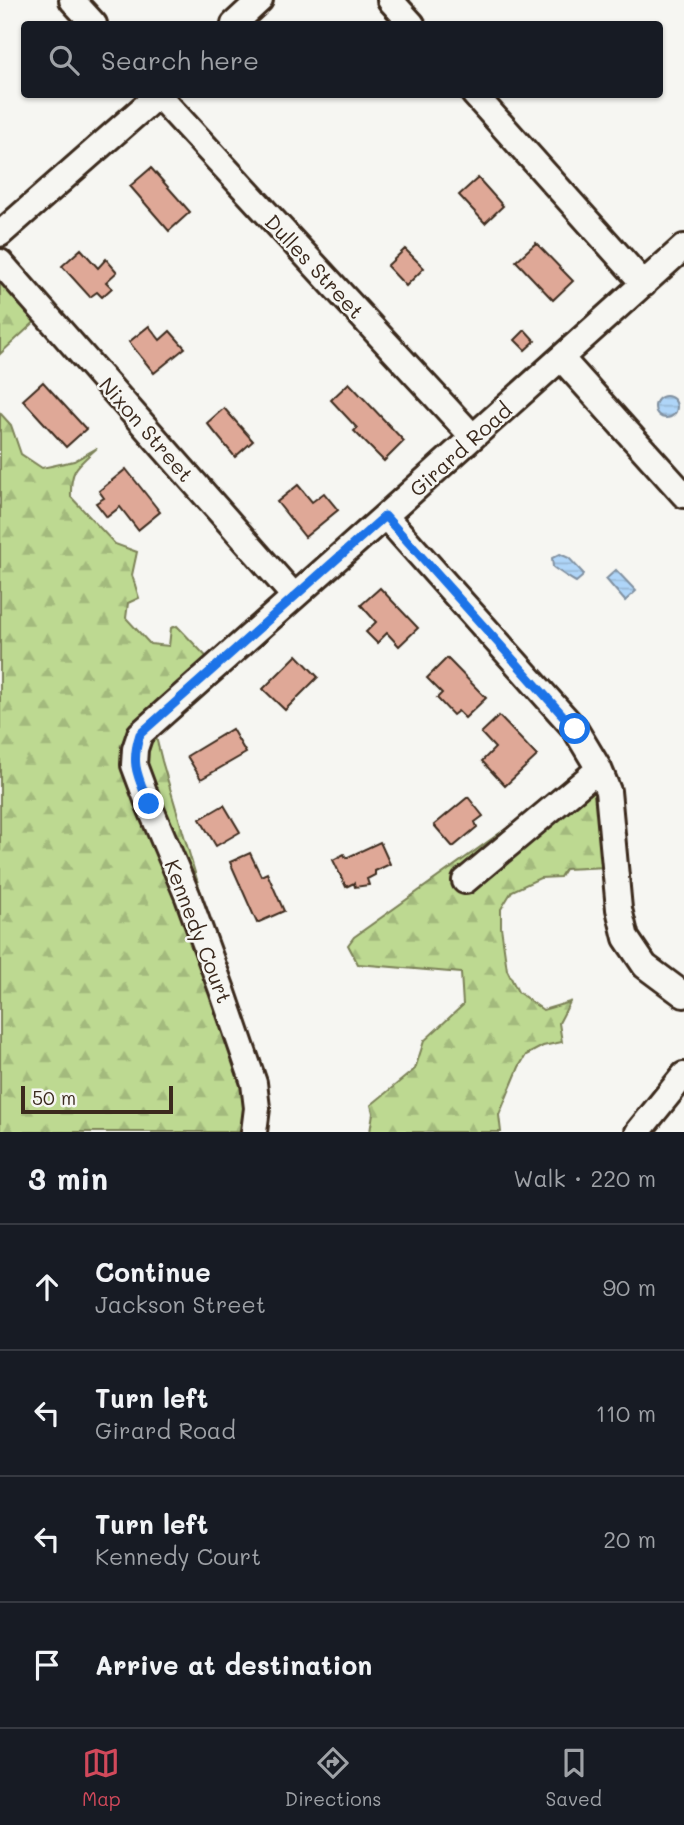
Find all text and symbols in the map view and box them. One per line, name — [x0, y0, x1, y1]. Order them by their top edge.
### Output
search box — [21, 21, 663, 98]
icon: search — [45, 41, 83, 79]
text: Search here — [101, 43, 259, 77]
street label: Dulles Street — [260, 208, 370, 324]
street label: Nixon Street — [94, 371, 200, 487]
street label: Girard Road — [403, 396, 517, 502]
route start — [559, 713, 590, 744]
route end — [133, 788, 164, 819]
street label: Kennedy Court — [159, 855, 239, 1007]
scale bar — [21, 1083, 173, 1115]
text: 50 m — [32, 1085, 76, 1110]
text: 3 min — [28, 1158, 108, 1198]
text: Walk · 220 m — [513, 1163, 656, 1193]
text: Continue — [95, 1255, 211, 1289]
icon: ahead — [28, 1268, 66, 1306]
text: 90 m — [603, 1272, 656, 1302]
text: Jackson Street — [95, 1289, 266, 1319]
text: Turn left — [95, 1381, 208, 1415]
icon: left — [28, 1394, 66, 1432]
text: 110 m — [596, 1398, 656, 1428]
text: Girard Road — [95, 1415, 236, 1445]
text: Turn left — [95, 1507, 208, 1541]
icon: left — [28, 1520, 66, 1558]
text: 20 m — [603, 1524, 656, 1554]
text: Kennedy Court — [95, 1541, 261, 1571]
icon: arrive — [28, 1646, 66, 1684]
text: Arrive at destination — [95, 1648, 372, 1682]
tab: Map — [82, 1744, 121, 1811]
tab: Directions — [285, 1744, 381, 1811]
tab: Saved — [546, 1744, 602, 1811]

